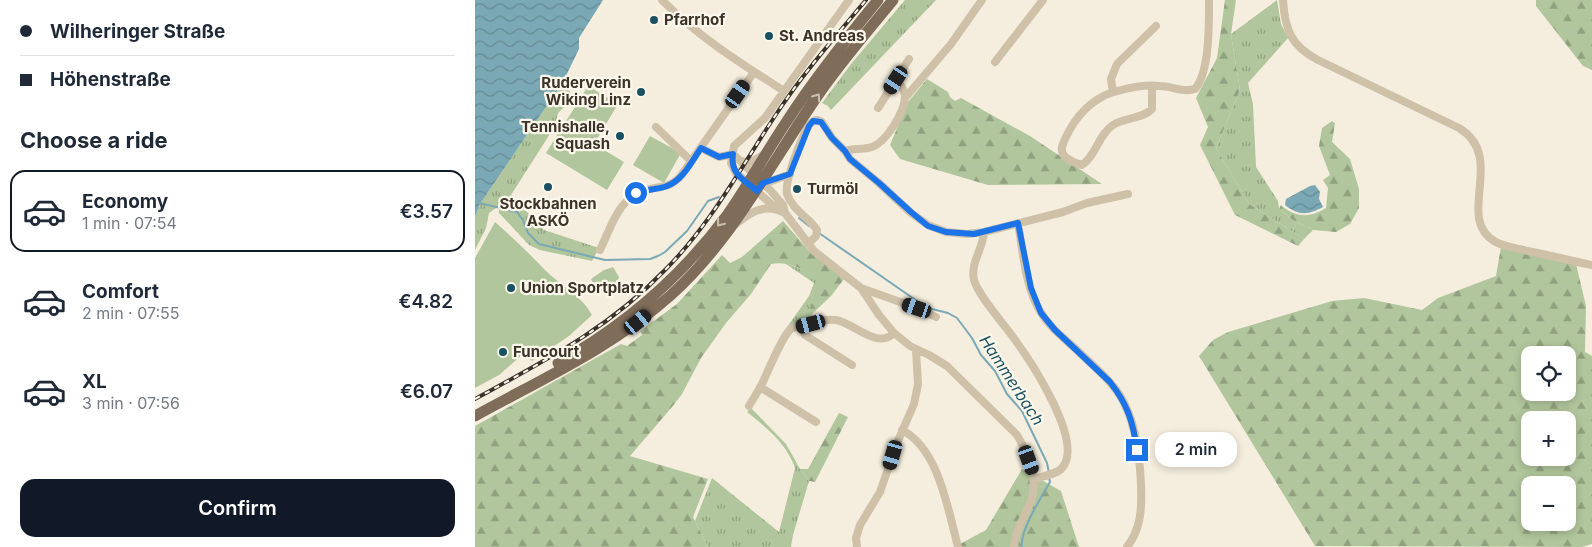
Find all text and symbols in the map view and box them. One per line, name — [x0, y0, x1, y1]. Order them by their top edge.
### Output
place label: Pfarrhof — [664, 10, 725, 29]
marker: Pfarrhof — [648, 14, 660, 26]
text: Wilheringer Straße — [50, 20, 225, 43]
place label: St. Andreas — [779, 26, 864, 45]
marker: St. Andreas — [763, 30, 775, 42]
car — [881, 63, 910, 97]
text: Höhenstraße — [50, 68, 171, 91]
place label: Ruderverein Wiking Linz — [541, 73, 631, 109]
car — [723, 77, 752, 111]
marker: Ruderverein Wiking Linz — [635, 86, 647, 98]
one-way arrow — [811, 93, 820, 103]
place label: Tennishalle, Squash — [521, 117, 610, 153]
text: Choose a ride — [20, 127, 168, 153]
marker: Tennishalle, Squash — [614, 130, 626, 142]
place label: Turmöl — [807, 179, 858, 198]
marker: Stockbahnen ASKÖ — [542, 181, 554, 193]
route start — [625, 182, 647, 204]
marker: Turmöl — [791, 183, 803, 195]
icon: car — [22, 189, 67, 234]
text: Economy — [82, 190, 168, 213]
place label: Stockbahnen ASKÖ — [499, 194, 597, 230]
text: €3.57 — [400, 200, 453, 223]
text: 1 min · 07:54 — [82, 213, 177, 233]
one-way arrow — [716, 218, 725, 227]
place label: Union Sportplatz — [521, 278, 644, 297]
icon: car — [22, 279, 67, 324]
text: Comfort — [82, 280, 159, 303]
marker: Union Sportplatz — [505, 282, 517, 294]
text: €4.82 — [399, 290, 453, 313]
car — [900, 296, 933, 320]
text: 2 min · 07:55 — [82, 303, 180, 323]
car — [621, 307, 654, 337]
car — [794, 313, 827, 335]
water label: Hammerbach — [975, 331, 1049, 429]
place label: Funcourt — [513, 342, 580, 361]
marker: Funcourt — [497, 346, 509, 358]
map controls — [1521, 346, 1576, 531]
button: locate — [1521, 346, 1576, 401]
icon: car — [22, 369, 67, 414]
text: XL — [82, 370, 107, 393]
text: €6.07 — [400, 380, 453, 403]
text: 3 min · 07:56 — [82, 393, 180, 413]
button: + — [1521, 411, 1576, 466]
callout: 2 min — [1155, 432, 1237, 468]
car — [881, 439, 904, 471]
route end — [1126, 439, 1148, 461]
text: 2 min — [1175, 439, 1217, 459]
car — [1016, 443, 1041, 477]
button: − — [1521, 476, 1576, 531]
button: Confirm — [20, 479, 455, 537]

